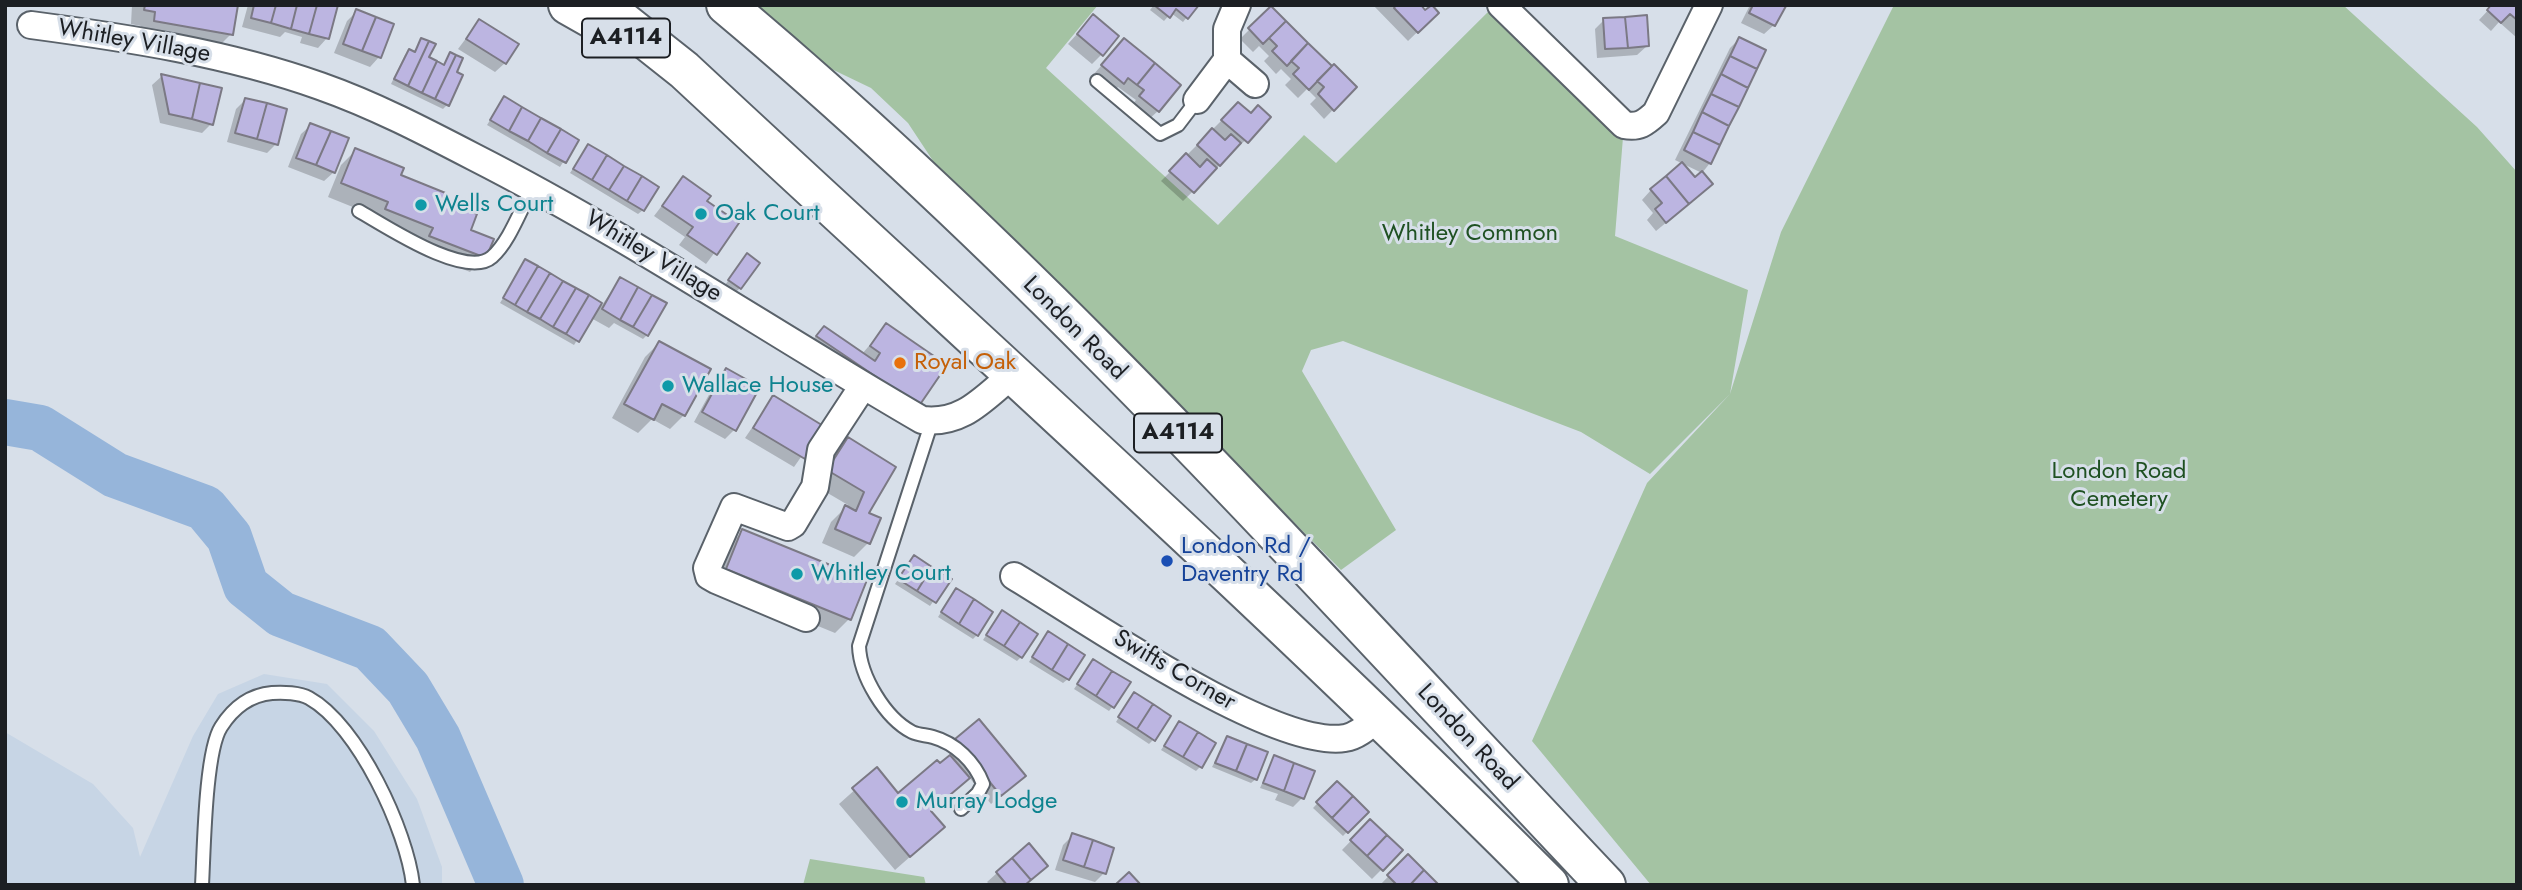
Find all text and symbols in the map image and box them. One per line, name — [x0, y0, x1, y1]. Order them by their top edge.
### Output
street label: Whitley Village — [55, 14, 213, 70]
road number: A4114 — [582, 19, 670, 58]
place label: Wells Court — [435, 191, 553, 219]
marker: Wells Court — [413, 197, 429, 213]
place label: Oak Court — [715, 200, 819, 228]
street label: Whitley Village — [579, 205, 727, 309]
marker: Oak Court — [693, 206, 709, 222]
park label: Whitley Common — [1382, 220, 1558, 248]
street label: London Road — [1016, 271, 1132, 387]
place label: Royal Oak — [914, 349, 1016, 377]
marker: Royal Oak — [892, 355, 908, 371]
place label: Wallace House — [682, 372, 833, 400]
marker: Wallace House — [660, 378, 676, 394]
road number: A4114 — [1134, 414, 1222, 452]
park label: London Road Cemetery — [2052, 458, 2186, 514]
place label: London Rd / Daventry Rd — [1181, 533, 1311, 589]
marker: London Rd / Daventry Rd — [1159, 553, 1175, 569]
place label: Whitley Court — [811, 560, 951, 588]
marker: Whitley Court — [789, 566, 805, 582]
street label: Swifts Corner — [1108, 624, 1240, 718]
street label: London Road — [1410, 679, 1524, 797]
place label: Murray Lodge — [916, 788, 1057, 816]
marker: Murray Lodge — [894, 794, 910, 810]

